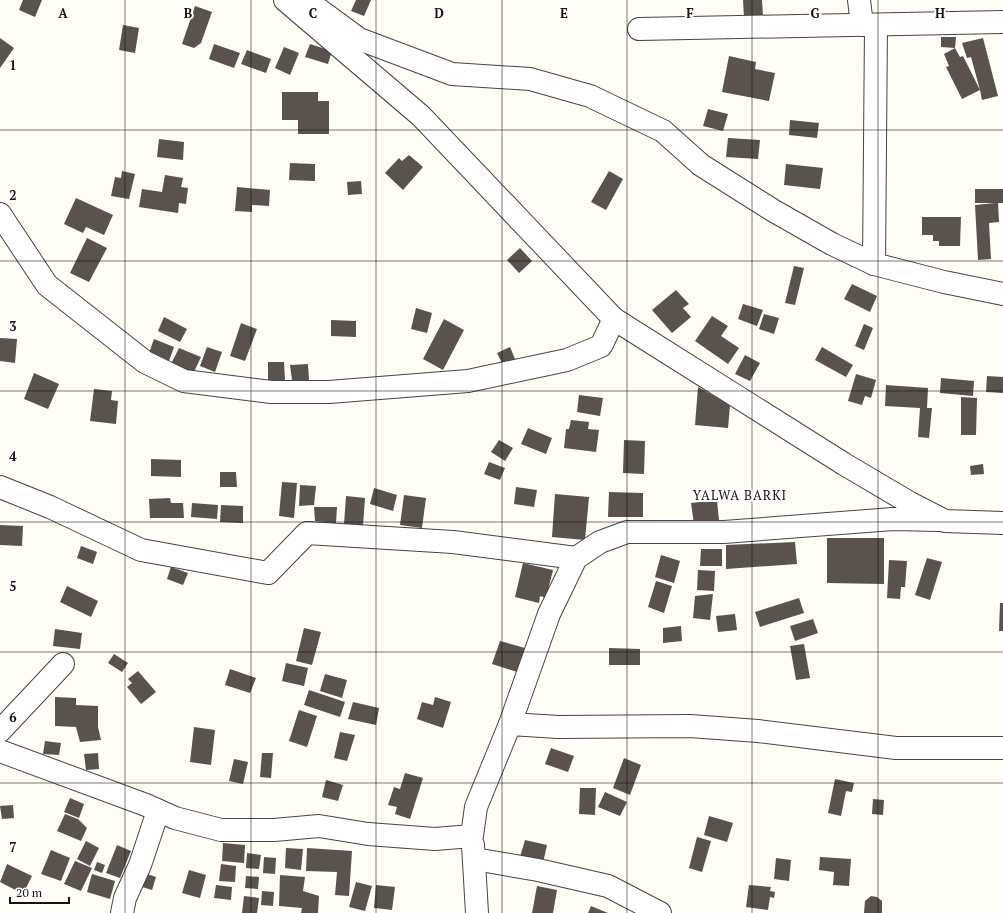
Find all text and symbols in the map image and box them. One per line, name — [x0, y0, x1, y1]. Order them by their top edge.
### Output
text: A — [58, 4, 68, 22]
text: B — [184, 4, 192, 22]
text: C — [309, 4, 317, 22]
text: D — [434, 4, 444, 22]
text: E — [560, 4, 568, 22]
text: F — [686, 4, 694, 22]
text: G — [810, 4, 820, 22]
text: H — [935, 4, 945, 22]
text: 1 — [9, 56, 17, 74]
text: 2 — [9, 186, 17, 204]
text: 3 — [9, 317, 17, 335]
text: 4 — [9, 447, 17, 465]
district label: YALWA BARKI — [693, 486, 787, 504]
text: 5 — [9, 577, 17, 595]
text: 6 — [9, 708, 17, 726]
text: 7 — [9, 838, 17, 856]
scale bar — [10, 879, 69, 905]
text: 20 m — [16, 885, 43, 900]

